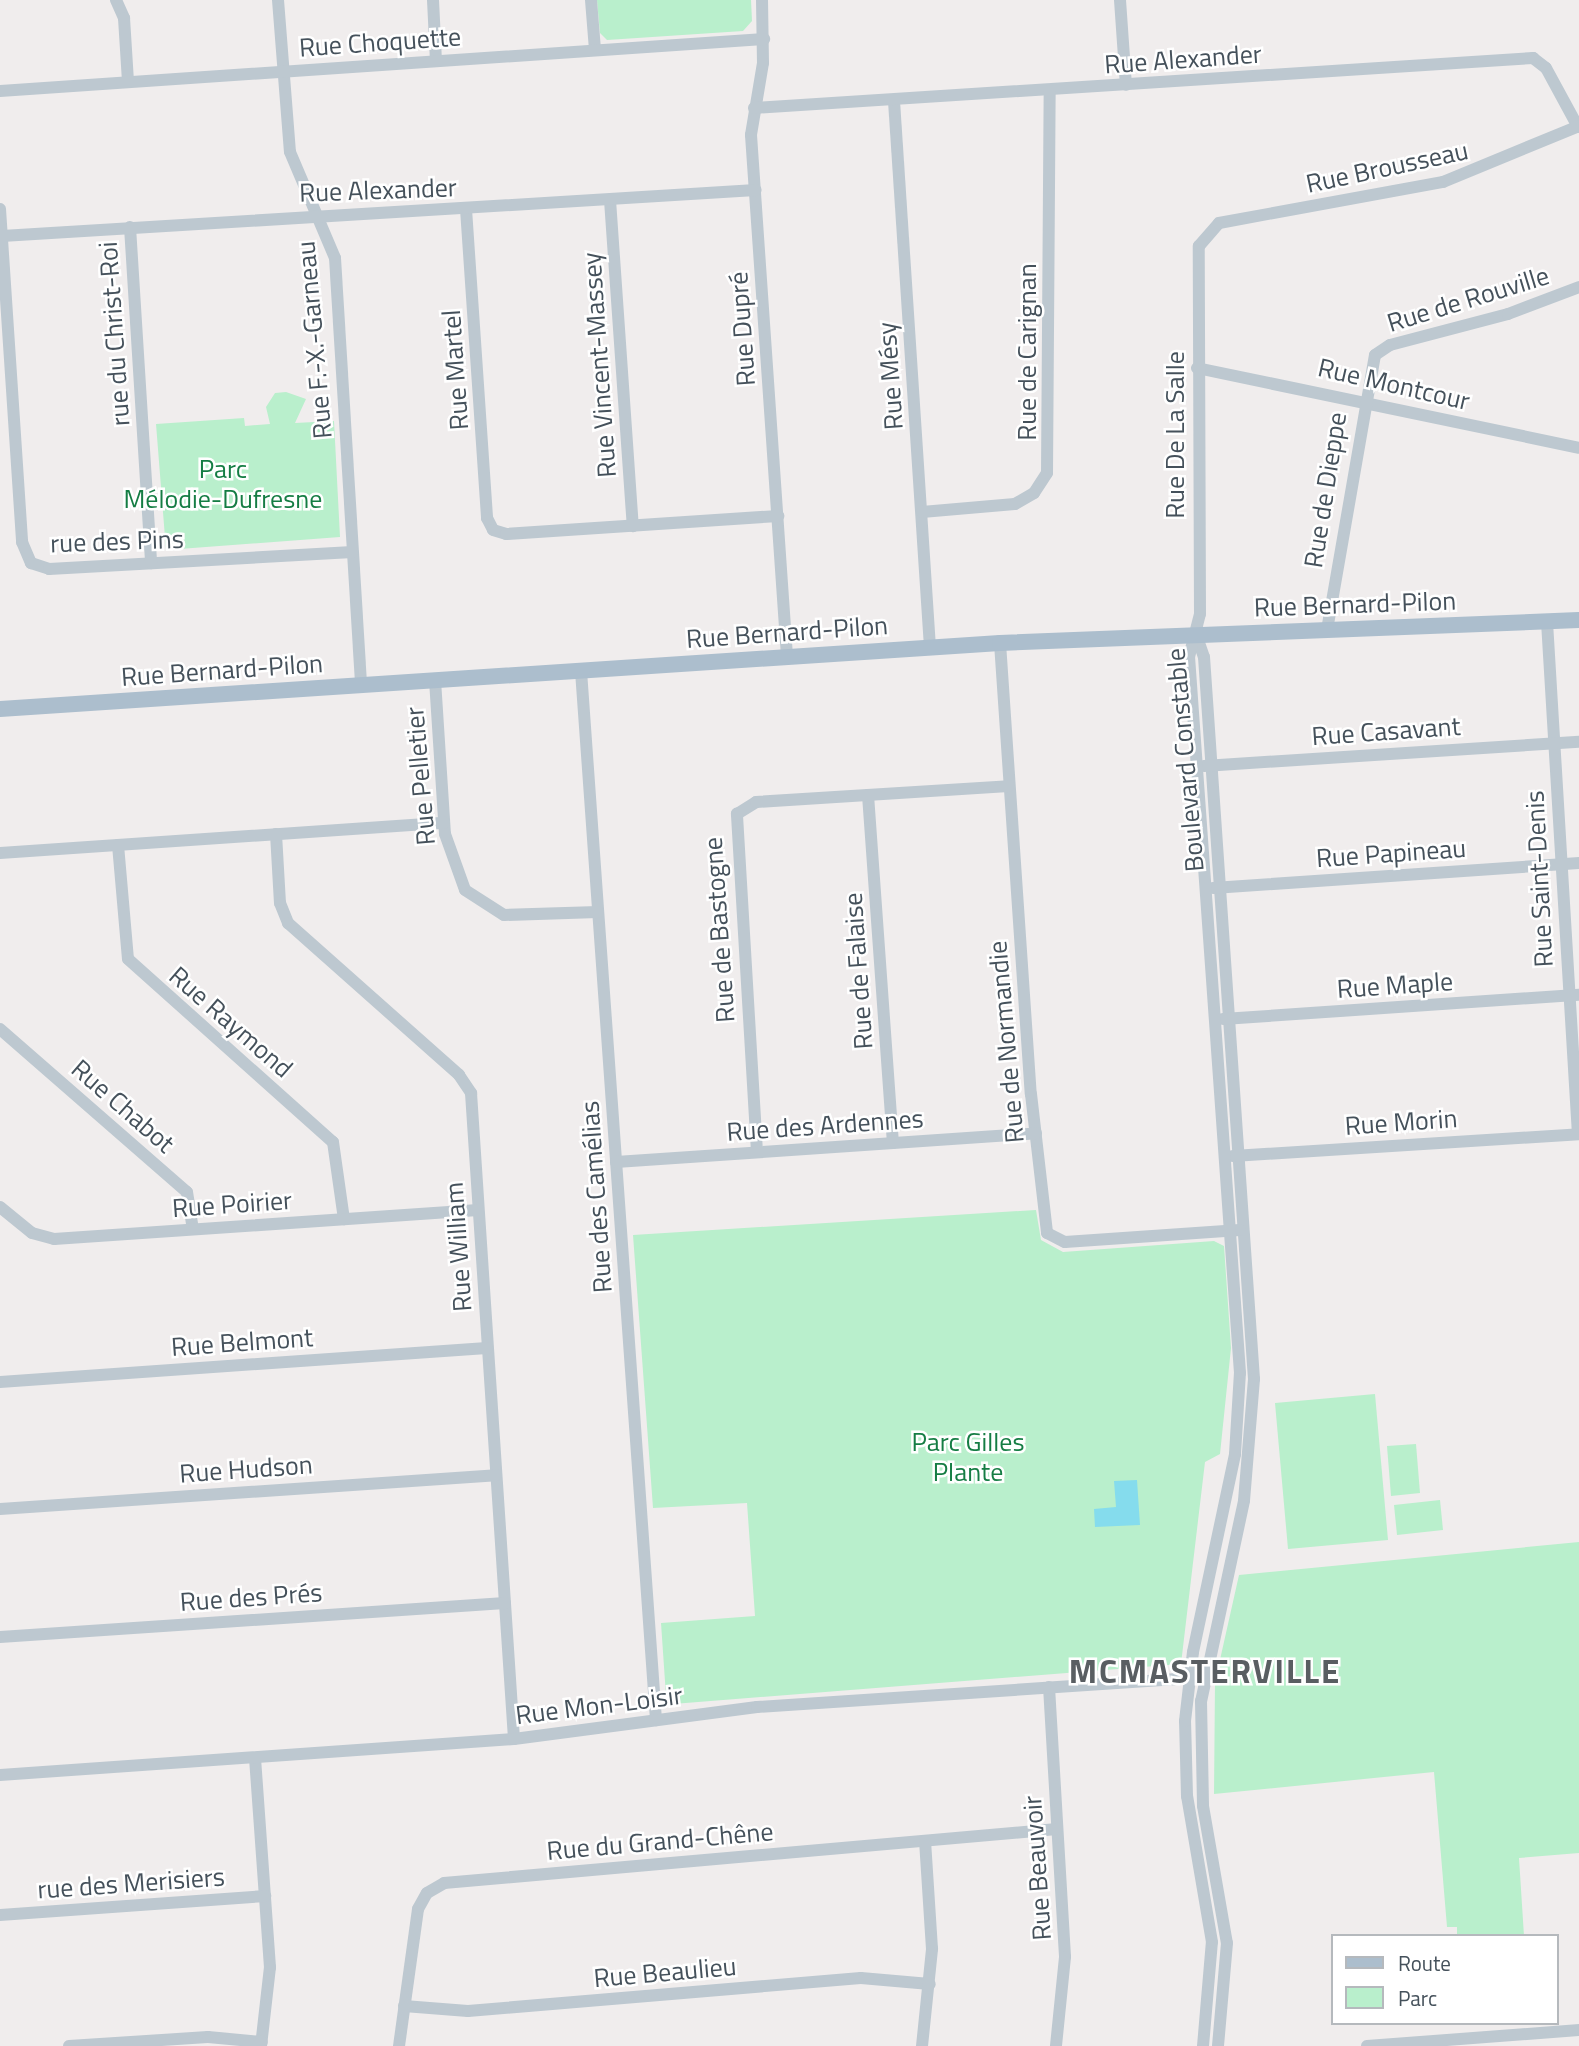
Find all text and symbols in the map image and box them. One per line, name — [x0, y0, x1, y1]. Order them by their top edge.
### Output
street label: Rue Choquette — [298, 21, 462, 63]
street label: Rue Alexander — [1103, 38, 1263, 80]
street label: Rue Brousseau — [1303, 135, 1471, 199]
street label: Rue Alexander — [299, 172, 457, 208]
street label: Rue F.-X.-Garneau — [290, 240, 338, 440]
street label: rue du Christ-Roi — [92, 241, 136, 427]
street label: Rue Vincent-Massey — [576, 251, 622, 479]
street label: Rue de Rouville — [1383, 260, 1553, 338]
street label: Rue de Carignan — [1011, 263, 1043, 441]
street label: Rue Dupré — [722, 271, 762, 387]
street label: Rue Martel — [435, 309, 475, 431]
street label: Rue Mésy — [871, 321, 909, 431]
street label: Rue De La Salle — [1159, 351, 1191, 519]
street label: Rue Montcour — [1315, 351, 1473, 417]
street label: Rue de Dieppe — [1297, 410, 1353, 570]
park label: Parc Mélodie-Dufresne — [124, 453, 322, 514]
street label: rue des Pins — [50, 523, 184, 559]
street label: Rue Bernard-Pilon — [1253, 585, 1457, 623]
street label: Rue Bernard-Pilon — [685, 609, 889, 655]
street label: Rue Bernard-Pilon — [120, 647, 324, 693]
street label: Boulevard Constable — [1160, 647, 1210, 873]
street label: Rue Pelletier — [398, 705, 442, 847]
street label: Rue Casavant — [1311, 710, 1461, 752]
street label: Rue Saint-Denis — [1519, 790, 1559, 968]
street label: Rue Papineau — [1315, 832, 1467, 874]
street label: Rue de Bastogne — [697, 836, 741, 1024]
street label: Rue de Falaise — [837, 892, 879, 1050]
street label: Rue de Normandie — [982, 940, 1030, 1144]
street label: Rue Raymond — [163, 960, 299, 1084]
street label: Rue Maple — [1336, 965, 1454, 1005]
street label: Rue Chabot — [65, 1053, 181, 1159]
street label: Rue des Camélias — [574, 1100, 618, 1294]
street label: Rue des Ardennes — [725, 1103, 925, 1147]
street label: Rue Morin — [1344, 1103, 1458, 1141]
street label: Rue William — [438, 1181, 478, 1313]
street label: Rue Poirier — [171, 1184, 293, 1224]
street label: Rue Belmont — [170, 1321, 314, 1363]
park label: Parc Gilles Plante — [911, 1426, 1025, 1488]
street label: Rue Hudson — [178, 1449, 314, 1489]
street label: Rue des Prés — [179, 1576, 323, 1618]
district label: MCMASTERVILLE — [1070, 1652, 1340, 1692]
street label: Rue Mon-Loisir — [514, 1679, 684, 1731]
street label: Rue Beauvoir — [1016, 1794, 1058, 1942]
street label: Rue du Grand-Chêne — [545, 1816, 775, 1866]
street label: rue des Merisiers — [36, 1861, 226, 1905]
legend — [1330, 1934, 1558, 2025]
text: Route — [1398, 1947, 1451, 1979]
street label: Rue Beaulieu — [592, 1950, 738, 1994]
text: Parc — [1398, 1982, 1437, 2014]

